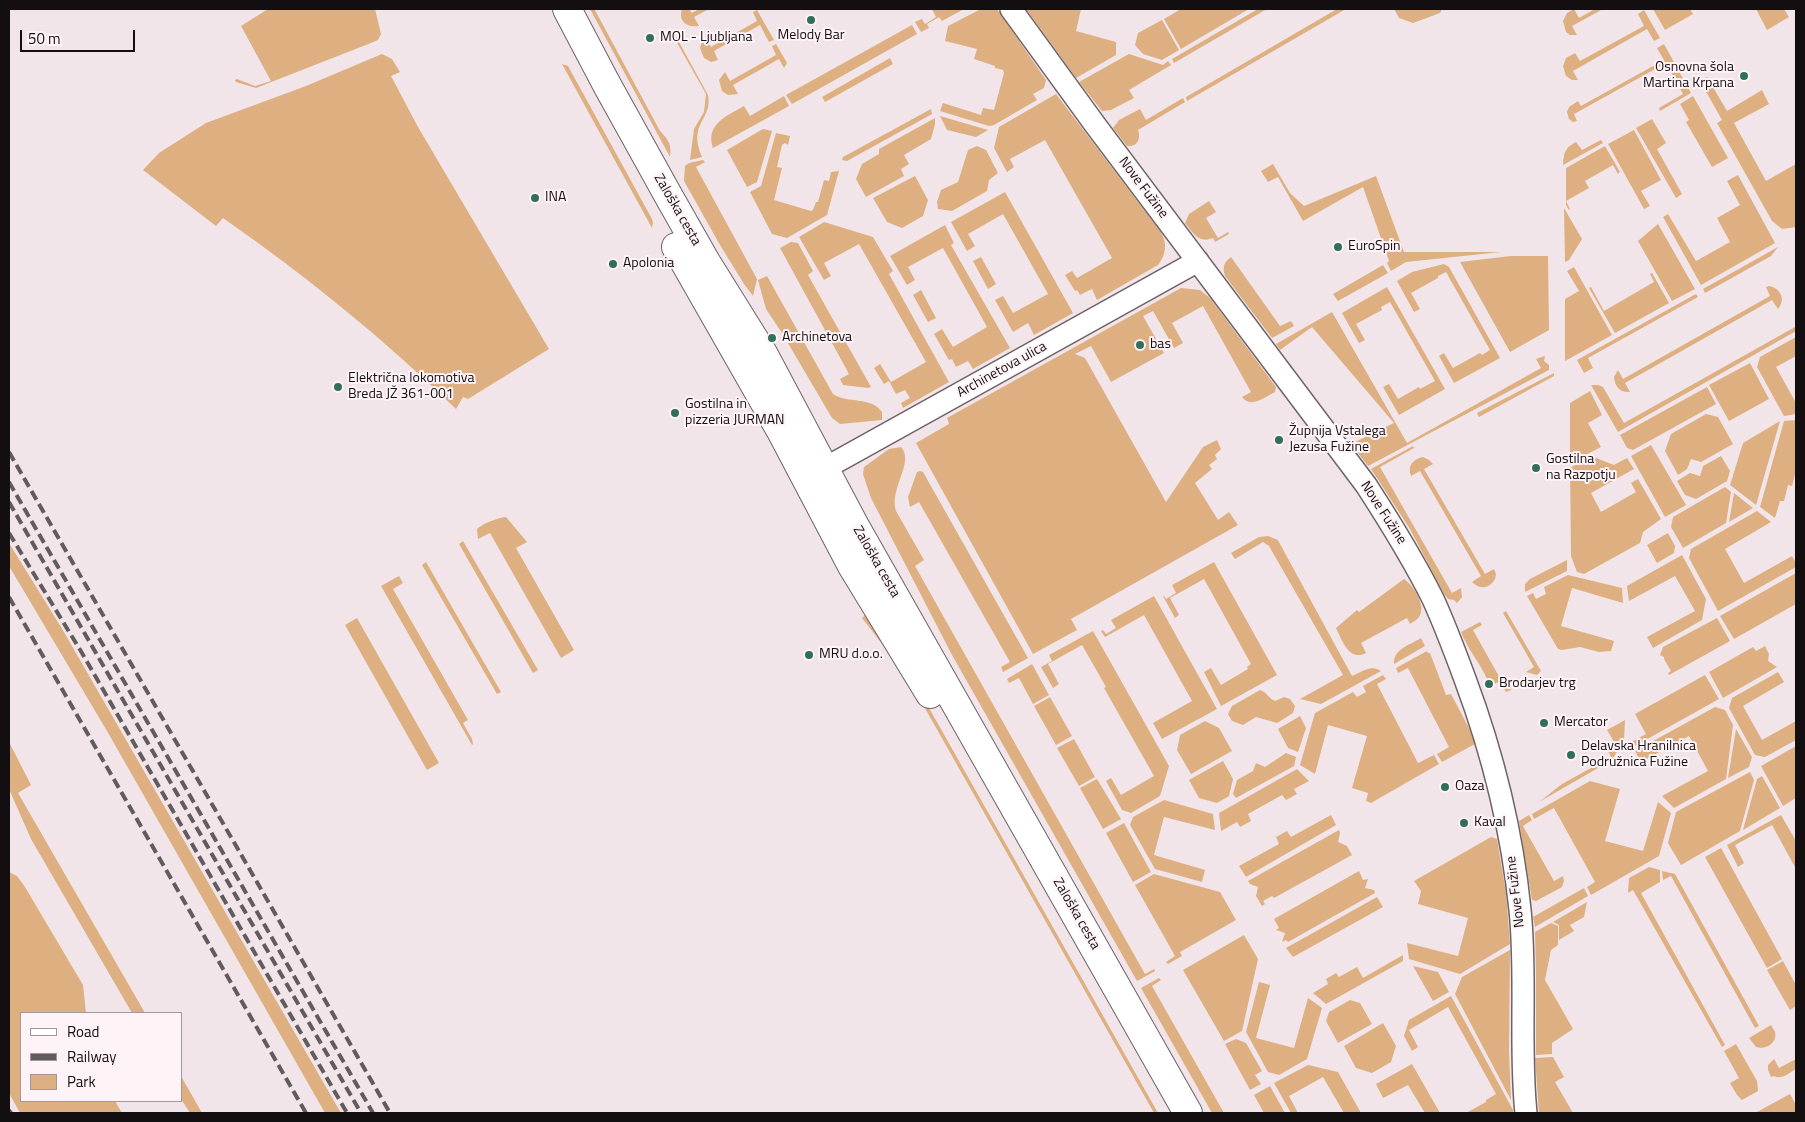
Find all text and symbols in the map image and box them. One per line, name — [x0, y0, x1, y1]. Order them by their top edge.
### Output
marker: Melody Bar — [805, 14, 817, 26]
scale bar — [22, 20, 138, 52]
text: 50 m — [28, 27, 61, 50]
place label: Melody Bar — [777, 28, 845, 44]
place label: MOL - Ljubljana — [660, 30, 752, 46]
marker: MOL - Ljubljana — [644, 32, 656, 44]
place label: Osnovna šola Martina Krpana — [1643, 60, 1734, 92]
marker: Osnovna šola Martina Krpana — [1738, 70, 1750, 82]
street label: Nove Fužine — [1115, 154, 1171, 222]
street label: Zaloška cesta — [650, 171, 704, 249]
place label: INA — [545, 190, 566, 206]
marker: INA — [529, 192, 541, 204]
place label: EuroSpin — [1348, 239, 1401, 255]
marker: EuroSpin — [1332, 241, 1344, 253]
place label: Apolonia — [623, 256, 674, 272]
marker: Apolonia — [607, 258, 619, 270]
place label: Archinetova — [782, 330, 852, 346]
marker: Archinetova — [766, 332, 778, 344]
place label: bas — [1150, 337, 1171, 353]
street label: Archinetova ulica — [954, 338, 1050, 402]
marker: bas — [1134, 339, 1146, 351]
place label: Električna lokomotiva Breda JŽ 361-001 — [348, 371, 474, 404]
marker: Električna lokomotiva Breda JŽ 361-001 — [332, 381, 344, 393]
place label: Gostilna in pizzeria JURMAN — [685, 397, 784, 430]
marker: Gostilna in pizzeria JURMAN — [669, 407, 681, 419]
place label: Župnija Vstalega Jezusa Fužine — [1289, 424, 1386, 457]
marker: Župnija Vstalega Jezusa Fužine — [1273, 434, 1285, 446]
place label: Gostilna na Razpotju — [1546, 452, 1616, 484]
marker: Gostilna na Razpotju — [1530, 462, 1542, 474]
street label: Nove Fužine — [1356, 478, 1410, 548]
street label: Zaloška cesta — [849, 523, 903, 601]
place label: MRU d.o.o. — [819, 647, 883, 663]
marker: MRU d.o.o. — [803, 649, 815, 661]
place label: Brodarjev trg — [1499, 676, 1576, 692]
marker: Brodarjev trg — [1483, 678, 1495, 690]
place label: Mercator — [1554, 715, 1608, 731]
marker: Mercator — [1538, 717, 1550, 729]
place label: Delavska Hranilnica Podružnica Fužine — [1581, 739, 1696, 772]
marker: Delavska Hranilnica Podružnica Fužine — [1565, 749, 1577, 761]
place label: Oaza — [1455, 779, 1485, 795]
marker: Oaza — [1439, 781, 1451, 793]
place label: Kaval — [1474, 815, 1506, 831]
marker: Kaval — [1458, 817, 1470, 829]
street label: Nove Fužine — [1503, 855, 1529, 929]
street label: Zaloška cesta — [1049, 875, 1103, 953]
legend — [20, 1012, 182, 1102]
text: Road — [67, 1020, 99, 1043]
text: Railway — [67, 1045, 117, 1068]
text: Park — [67, 1070, 96, 1093]

